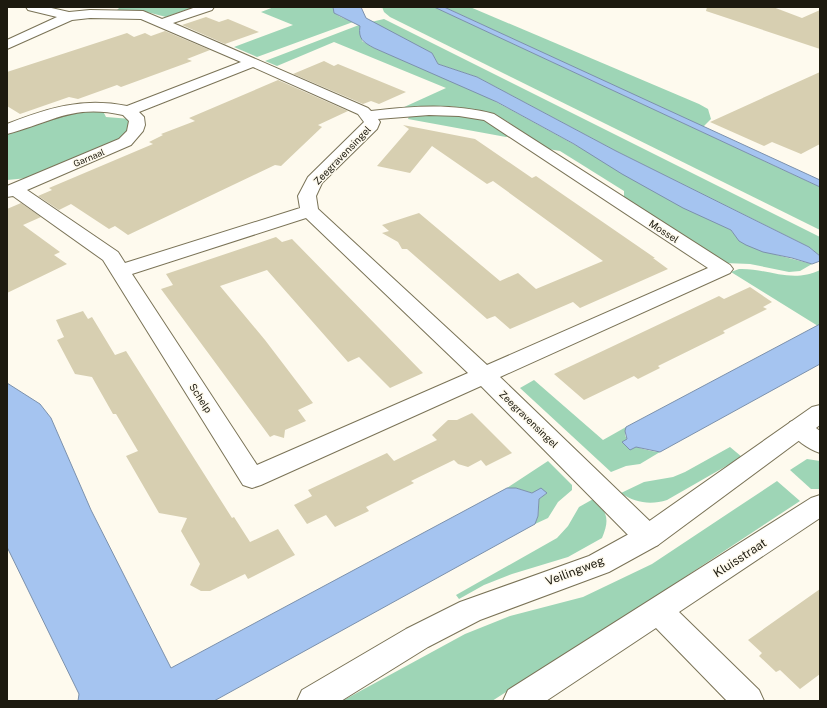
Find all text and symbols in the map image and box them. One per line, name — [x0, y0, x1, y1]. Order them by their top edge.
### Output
street label: Zeegravensingel — [311, 123, 373, 187]
street label: Garnaal — [71, 146, 106, 169]
street label: Mossel — [647, 217, 681, 245]
street label: Schelp — [187, 381, 215, 415]
street label: Zeegravensingel — [497, 388, 561, 450]
street label: Kluisstraat — [711, 535, 769, 580]
street label: Veilingweg — [544, 553, 606, 589]

